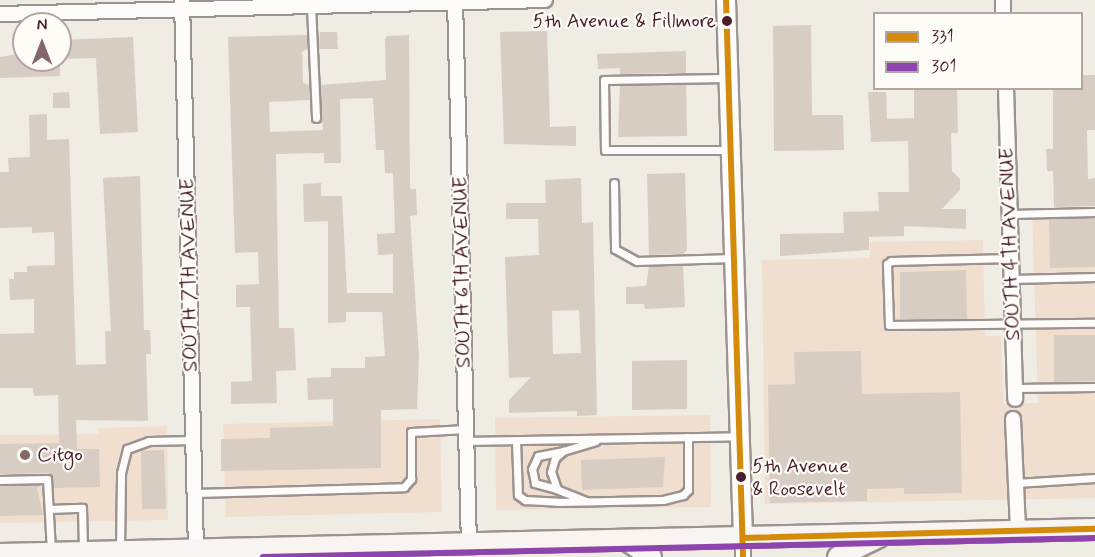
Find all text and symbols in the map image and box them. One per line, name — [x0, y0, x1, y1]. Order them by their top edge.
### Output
place label: 5th Avenue & Fillmore — [532, 9, 716, 33]
north arrow — [12, 12, 72, 72]
legend — [873, 12, 1083, 90]
text: N — [37, 15, 47, 36]
marker: 5th Avenue & Fillmore — [721, 15, 733, 27]
text: 331 — [931, 25, 954, 49]
text: 301 — [931, 55, 956, 79]
street label: SOUTH 4TH AVENUE — [994, 147, 1026, 341]
street label: SOUTH 6TH AVENUE — [448, 176, 476, 368]
street label: SOUTH 7TH AVENUE — [175, 178, 203, 372]
place label: Citgo — [37, 442, 83, 468]
marker: Citgo — [18, 448, 32, 462]
place label: 5th Avenue & Roosevelt — [752, 454, 849, 501]
marker: 5th Avenue & Roosevelt — [735, 471, 747, 483]

